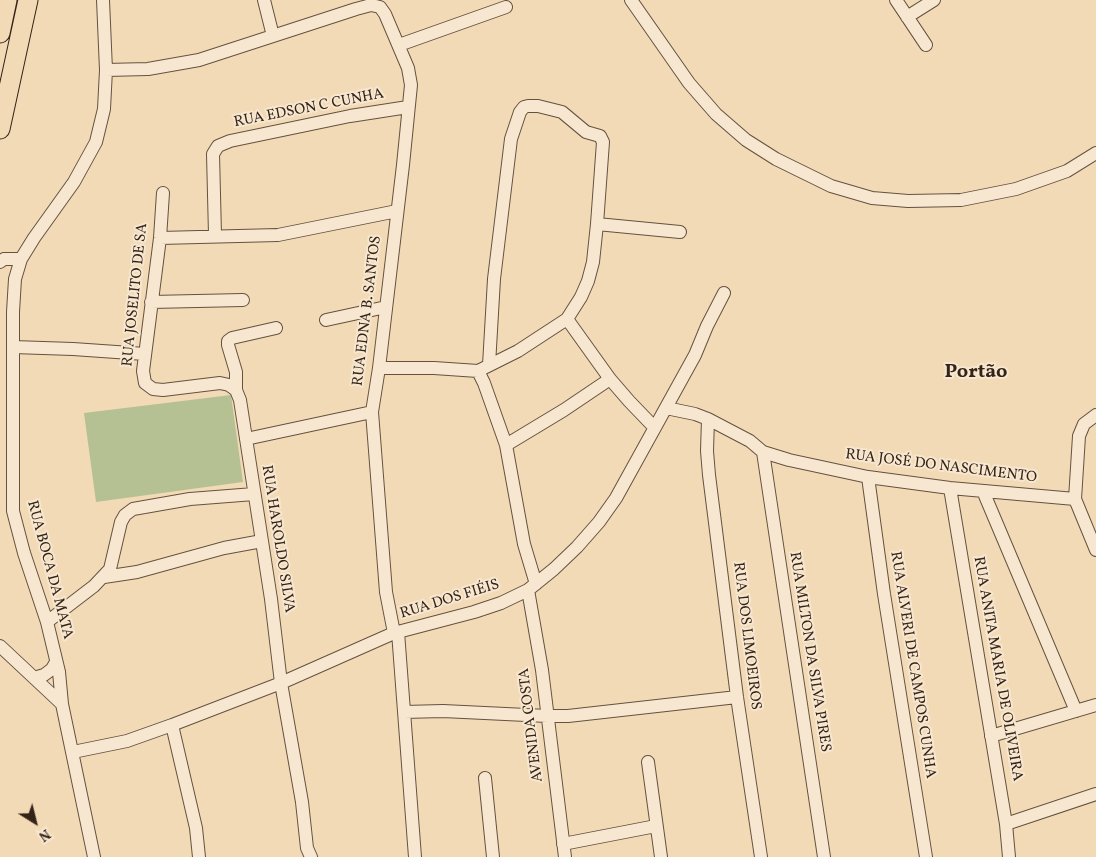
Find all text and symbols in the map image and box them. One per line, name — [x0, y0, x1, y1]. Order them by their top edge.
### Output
street label: RUA EDSON C CUNHA — [232, 86, 386, 132]
street label: RUA JOSELITO DE SA — [120, 222, 152, 368]
street label: RUA EDNA B. SANTOS — [350, 235, 386, 387]
district label: Portão — [944, 361, 1008, 385]
street label: RUA JOSÉ DO NASCIMENTO — [844, 446, 1038, 488]
street label: RUA HAROLDO SILVA — [256, 464, 298, 614]
street label: RUA BOCA DA MATA — [22, 499, 76, 641]
street label: RUA ALVERI DE CAMPOS CUNHA — [885, 550, 939, 780]
street label: RUA MILTON DA SILVA PIRES — [784, 551, 834, 753]
street label: RUA ANITA MARIA DE OLIVEIRA — [968, 555, 1026, 783]
street label: RUA DOS LIMOEIROS — [728, 561, 764, 711]
street label: RUA DOS FIÉIS — [398, 576, 502, 624]
street label: AVENIDA COSTA — [516, 667, 548, 783]
north arrow — [10, 797, 60, 847]
text: N — [34, 824, 54, 845]

